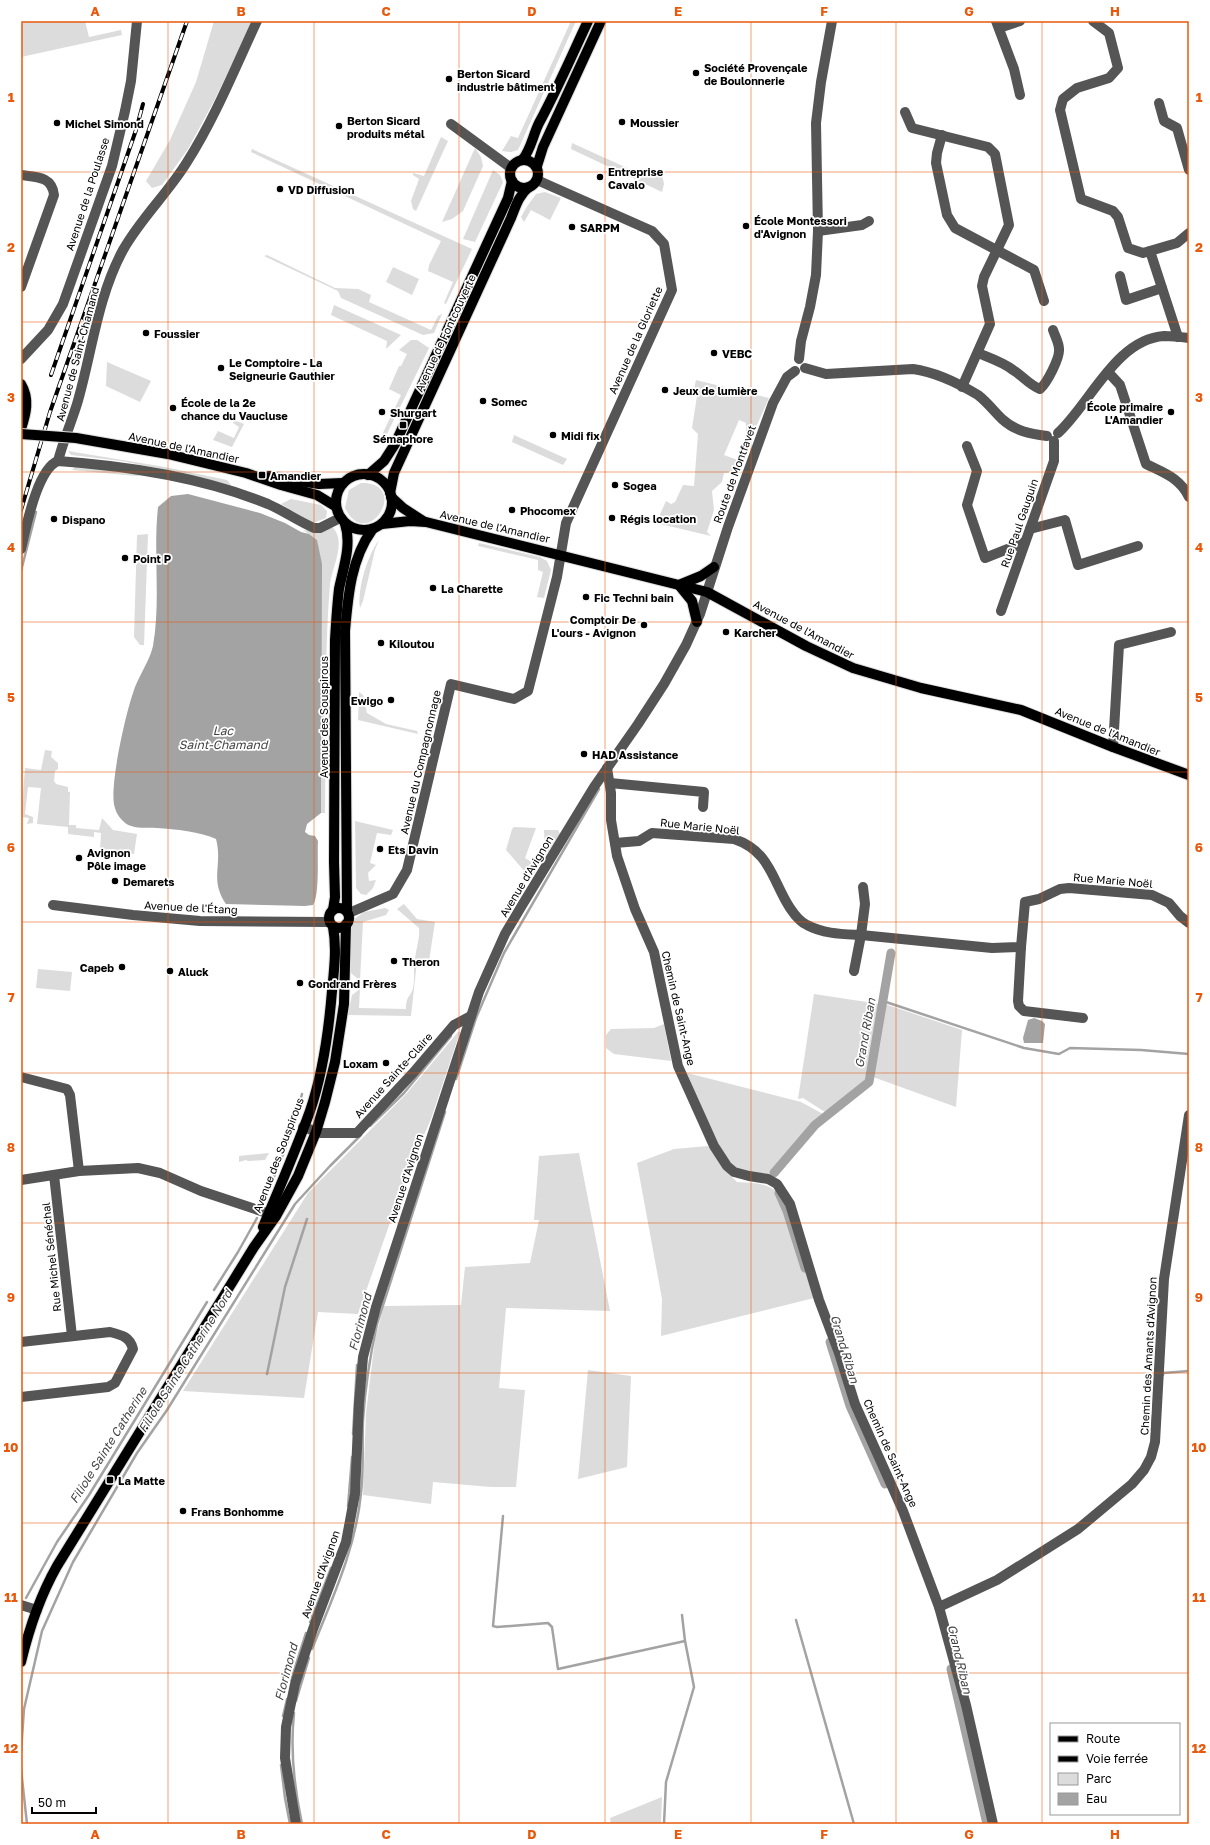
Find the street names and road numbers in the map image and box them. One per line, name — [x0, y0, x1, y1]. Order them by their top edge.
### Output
street label: Avenue de la Poulasse — [63, 136, 111, 252]
street label: Avenue de Fontcouverte — [412, 272, 478, 394]
street label: Avenue de la Gloriette — [605, 284, 665, 396]
street label: Avenue de Saint-Chamand — [53, 285, 101, 423]
street label: Route de Montfavet — [710, 423, 758, 525]
street label: Avenue de l'Amandier — [128, 429, 241, 465]
street label: Rue Paul Gauguin — [998, 477, 1040, 569]
street label: Avenue de l'Amandier — [439, 507, 552, 545]
street label: Avenue de l'Amandier — [751, 597, 857, 661]
street label: Avenue des Souspirous — [317, 656, 330, 778]
street label: Avenue du Compagnonnage — [397, 689, 443, 835]
street label: Avenue de l'Amandier — [1053, 704, 1163, 758]
street label: Rue Marie Noël — [660, 815, 741, 837]
street label: Avenue d'Avignon — [497, 833, 555, 919]
street label: Rue Marie Noël — [1073, 870, 1154, 890]
street label: Avenue de l'Étang — [144, 898, 238, 916]
street label: Chemin de Saint-Ange — [659, 949, 699, 1067]
street label: Avenue Sainte-Claire — [351, 1030, 435, 1120]
street label: Avenue des Souspirous — [250, 1095, 306, 1214]
street label: Avenue d'Avignon — [385, 1132, 425, 1224]
street label: Rue Michel Sénéchal — [39, 1201, 63, 1312]
street label: Chemin des Amants d'Avignon — [1137, 1277, 1159, 1435]
street label: Chemin de Saint-Ange — [861, 1397, 921, 1509]
street label: Avenue d'Avignon — [298, 1528, 342, 1620]

